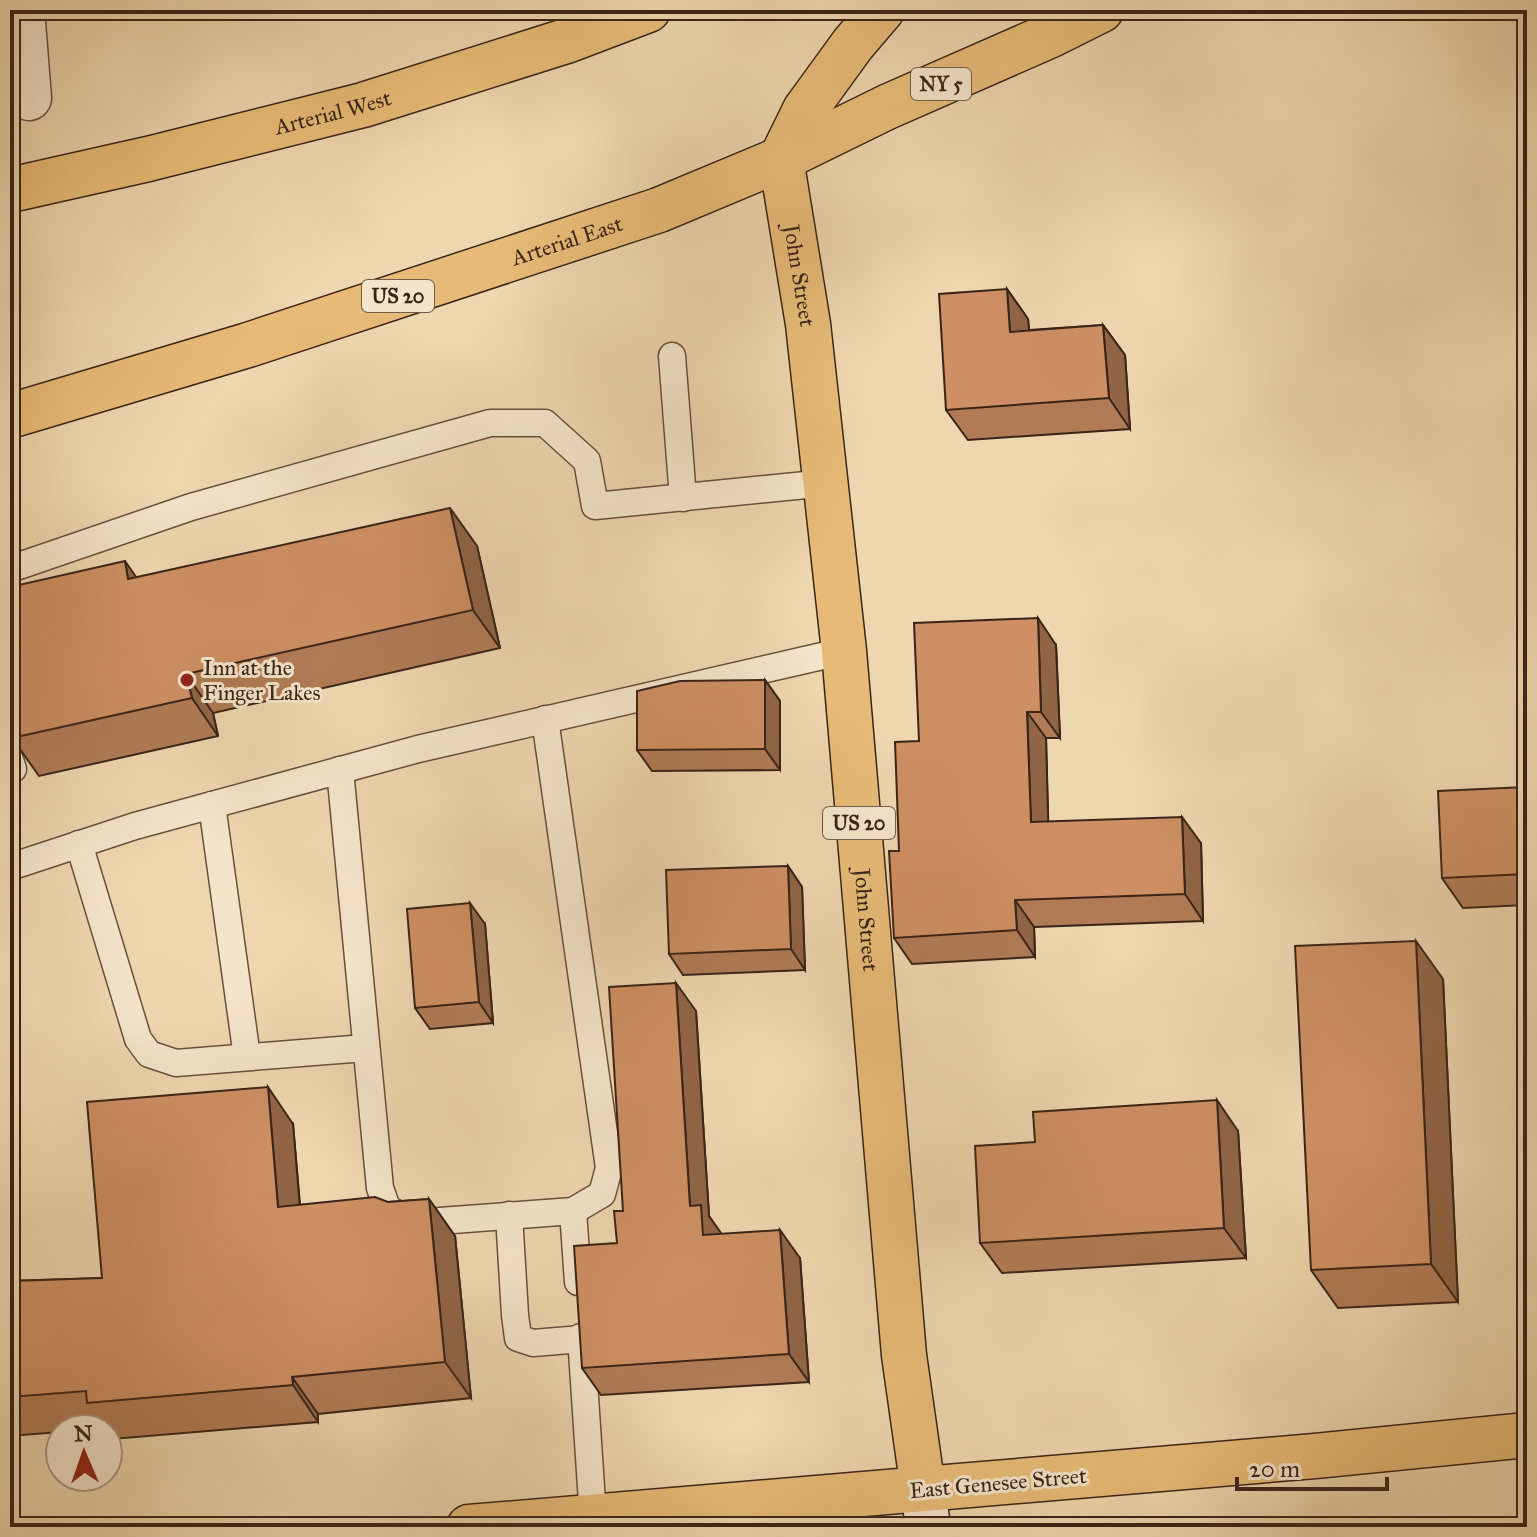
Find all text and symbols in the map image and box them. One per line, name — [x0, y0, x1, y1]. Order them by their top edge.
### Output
road number: NY 5 — [911, 68, 971, 100]
street label: Arterial West — [271, 83, 394, 140]
street label: Arterial East — [507, 209, 626, 271]
street label: John Street — [778, 220, 822, 329]
road number: US 20 — [362, 280, 434, 312]
place label: Inn at the Finger Lakes — [203, 654, 321, 706]
marker: Inn at the Finger Lakes — [178, 671, 196, 689]
road number: US 20 — [823, 807, 895, 839]
street label: John Street — [849, 865, 885, 973]
north arrow — [44, 1413, 124, 1493]
text: N — [74, 1420, 93, 1447]
scale bar — [1237, 1441, 1387, 1491]
text: 20 m — [1249, 1454, 1300, 1484]
street label: East Genesee Street — [908, 1462, 1088, 1504]

